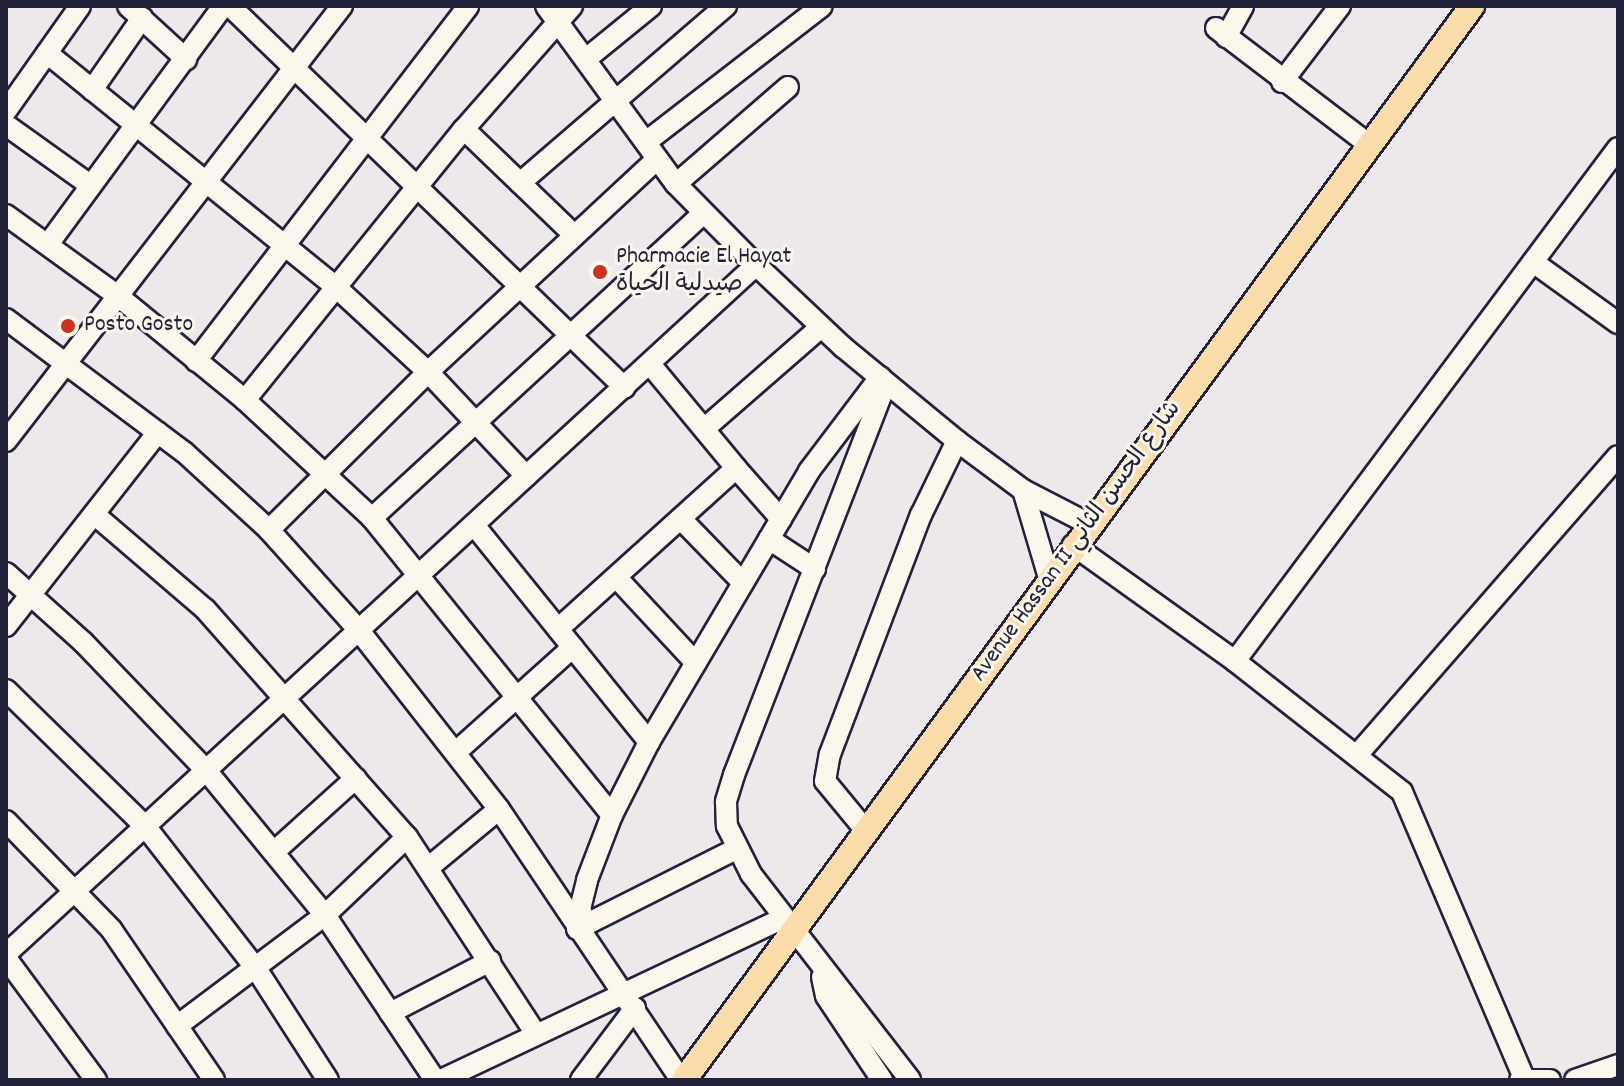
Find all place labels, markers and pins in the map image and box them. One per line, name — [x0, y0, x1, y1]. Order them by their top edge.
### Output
place label: Pharmacie El Hayat صيدلية الحياة — [616, 244, 791, 300]
marker: Pharmacie El Hayat صيدلية الحياة — [591, 263, 609, 281]
place label: Posto Gosto — [84, 312, 193, 340]
marker: Posto Gosto — [59, 317, 77, 335]

